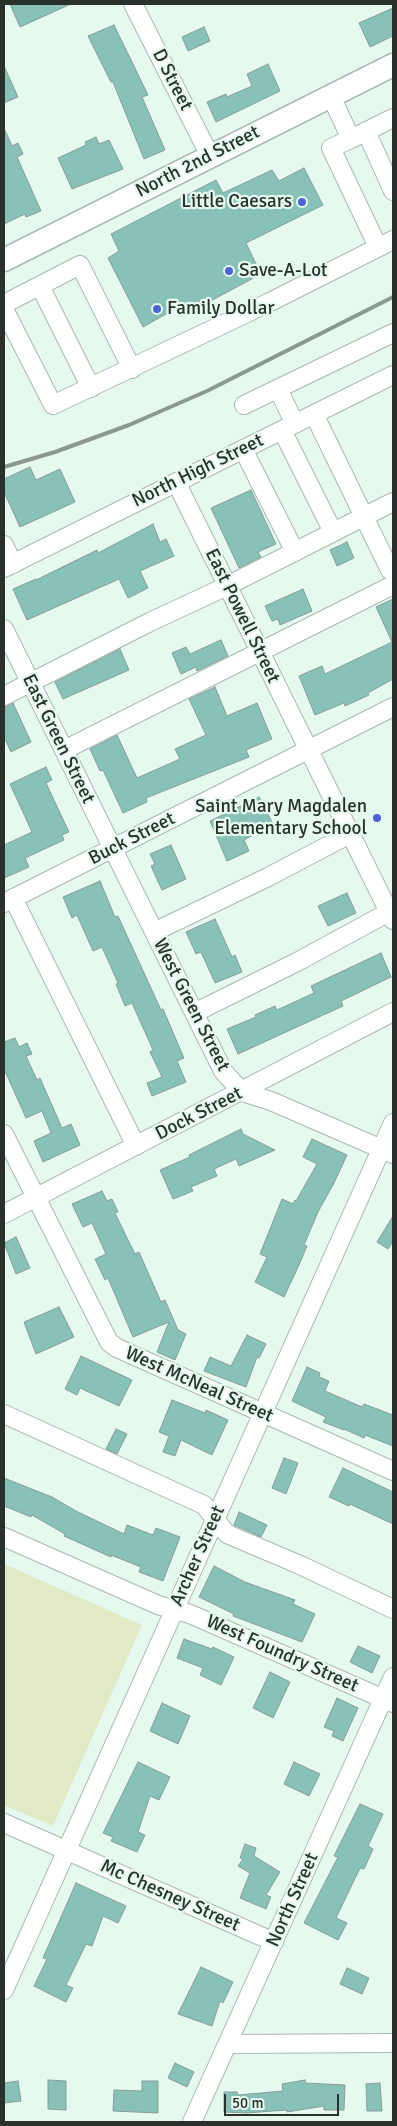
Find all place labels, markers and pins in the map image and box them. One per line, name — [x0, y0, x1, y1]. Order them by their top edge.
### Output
place label: Little Caesars — [181, 191, 292, 213]
marker: Little Caesars — [296, 196, 308, 208]
place label: Save-A-Lot — [239, 260, 327, 282]
marker: Save-A-Lot — [223, 265, 235, 277]
place label: Family Dollar — [167, 298, 274, 320]
marker: Family Dollar — [151, 303, 163, 315]
place label: Saint Mary Magdalen Elementary School — [195, 796, 367, 840]
marker: Saint Mary Magdalen Elementary School — [371, 812, 383, 824]

